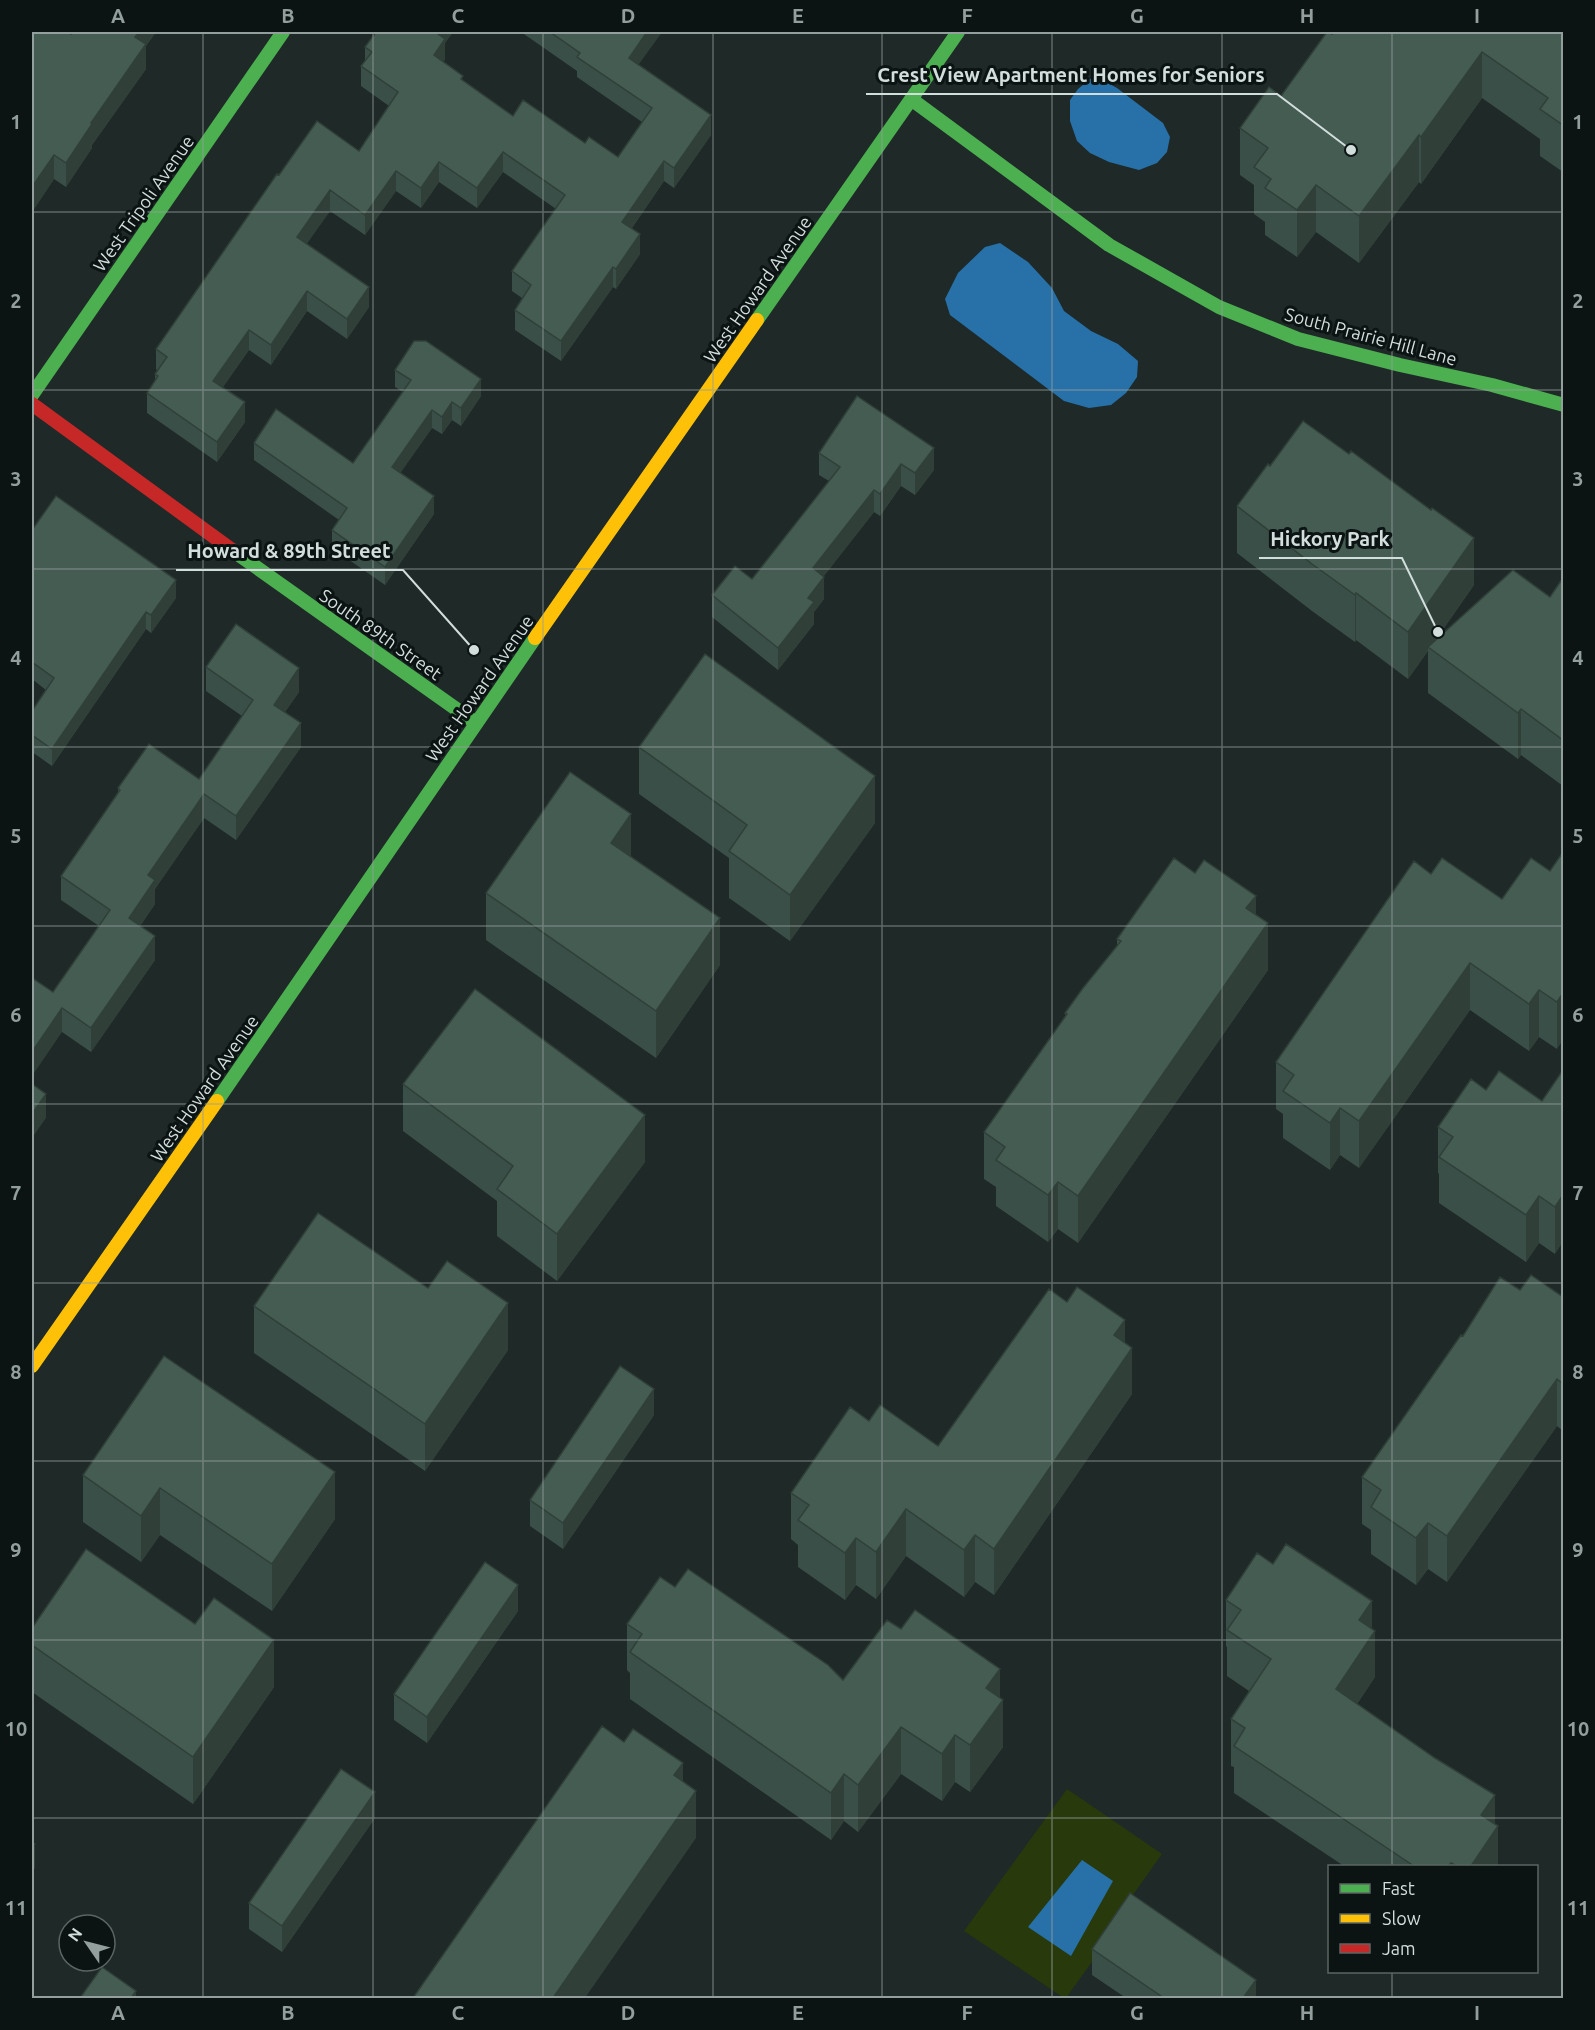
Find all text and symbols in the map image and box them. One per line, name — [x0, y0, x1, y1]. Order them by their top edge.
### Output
text: A — [111, 4, 125, 27]
text: B — [281, 4, 295, 27]
text: C — [452, 4, 465, 27]
text: D — [621, 4, 635, 27]
text: E — [792, 4, 804, 27]
text: F — [961, 4, 973, 27]
text: G — [1130, 4, 1144, 27]
text: H — [1300, 4, 1314, 27]
text: I — [1474, 4, 1480, 27]
callout: Crest View Apartment Homes for Seniors — [866, 56, 1277, 94]
text: Crest View Apartment Homes for Seniors — [877, 63, 1265, 86]
text: 1 — [10, 110, 22, 133]
text: 1 — [1572, 110, 1584, 133]
street label: West Tripoli Avenue — [89, 131, 197, 275]
street label: West Howard Avenue — [699, 212, 815, 366]
text: 2 — [10, 289, 22, 312]
text: 2 — [1572, 289, 1584, 312]
street label: South Prairie Hill Lane — [1283, 303, 1459, 369]
text: 3 — [10, 467, 22, 490]
text: 3 — [1572, 467, 1584, 490]
callout: Hickory Park — [1259, 520, 1402, 558]
text: Hickory Park — [1270, 527, 1390, 550]
callout: Howard & 89th Street — [176, 532, 403, 570]
text: Howard & 89th Street — [187, 539, 391, 562]
street label: South 89th Street — [316, 585, 446, 683]
street label: West Howard Avenue — [421, 611, 537, 765]
text: 4 — [10, 646, 22, 669]
text: 4 — [1572, 646, 1584, 669]
text: 5 — [10, 824, 22, 847]
text: 5 — [1572, 824, 1584, 847]
text: 6 — [10, 1003, 22, 1026]
text: 6 — [1572, 1003, 1584, 1026]
street label: West Howard Avenue — [146, 1011, 262, 1165]
text: 7 — [10, 1181, 22, 1204]
text: 7 — [1572, 1181, 1584, 1204]
text: 8 — [10, 1360, 22, 1383]
text: 8 — [1572, 1360, 1584, 1383]
text: 9 — [10, 1538, 22, 1561]
text: 9 — [1572, 1538, 1584, 1561]
text: 10 — [5, 1717, 27, 1740]
text: 10 — [1567, 1717, 1589, 1740]
legend — [1328, 1865, 1538, 1973]
text: Fast — [1382, 1878, 1415, 1898]
text: 11 — [5, 1896, 27, 1919]
text: 11 — [1567, 1896, 1589, 1919]
text: Slow — [1382, 1908, 1421, 1928]
north arrow — [57, 1913, 117, 1973]
text: N — [64, 1924, 86, 1944]
text: Jam — [1382, 1938, 1416, 1958]
text: A — [111, 2001, 125, 2024]
text: B — [281, 2001, 295, 2024]
text: C — [452, 2001, 465, 2024]
text: D — [621, 2001, 635, 2024]
text: E — [792, 2001, 804, 2024]
text: F — [961, 2001, 973, 2024]
text: G — [1130, 2001, 1144, 2024]
text: H — [1300, 2001, 1314, 2024]
text: I — [1474, 2001, 1480, 2024]

